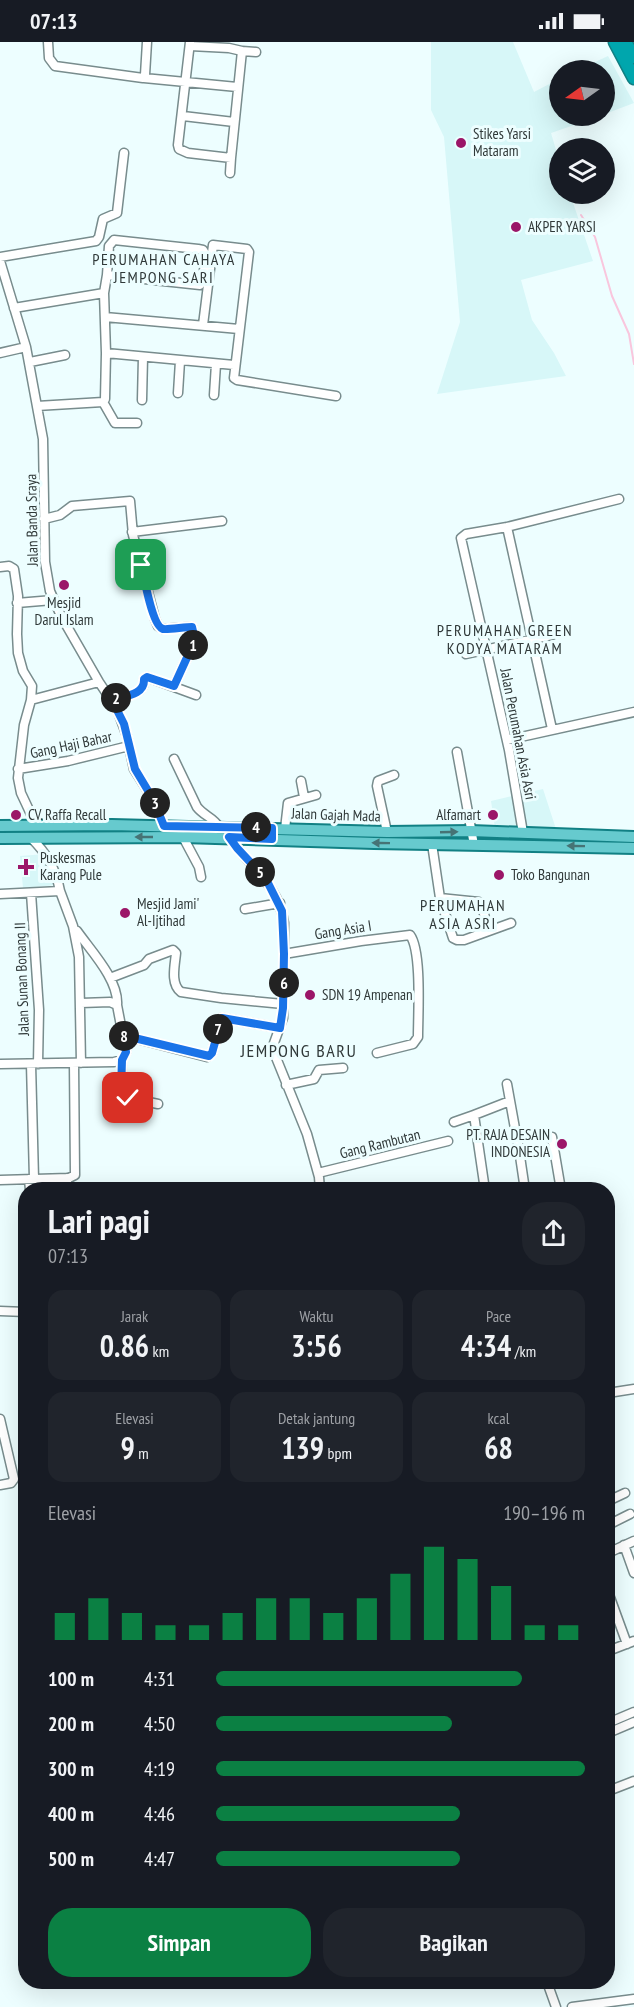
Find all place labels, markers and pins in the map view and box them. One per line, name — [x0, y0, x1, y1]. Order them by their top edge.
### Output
place label: Stikes Yarsi Mataram — [473, 124, 531, 160]
marker: Stikes Yarsi Mataram — [454, 136, 468, 150]
place label: AKPER YARSI — [528, 217, 596, 236]
marker: AKPER YARSI — [509, 220, 523, 234]
pin — [115, 539, 166, 590]
marker: Mesjid Darul Islam — [57, 578, 71, 592]
place label: Mesjid Darul Islam — [35, 593, 94, 629]
pin: 1 — [178, 630, 208, 660]
pin: 2 — [101, 683, 131, 713]
pin: 3 — [140, 788, 170, 818]
place label: CV. Raffa Recall — [28, 805, 107, 824]
place label: Alfamart — [436, 805, 481, 824]
marker: CV. Raffa Recall — [9, 808, 23, 822]
marker: Alfamart — [486, 808, 500, 822]
pin: 4 — [241, 812, 271, 842]
place label: Puskesmas Karang Pule — [40, 848, 102, 884]
pin: 5 — [245, 857, 275, 887]
marker: Puskesmas Karang Pule — [17, 858, 35, 876]
place label: Toko Bangunan — [511, 865, 590, 884]
marker: Toko Bangunan — [492, 868, 506, 882]
place label: Mesjid Jami' Al-Ijtihad — [137, 894, 200, 930]
marker: Mesjid Jami' Al-Ijtihad — [118, 906, 132, 920]
pin: 6 — [269, 968, 299, 998]
place label: SDN 19 Ampenan — [322, 985, 413, 1004]
marker: SDN 19 Ampenan — [303, 988, 317, 1002]
pin: 7 — [203, 1014, 233, 1044]
pin: 8 — [109, 1021, 139, 1051]
pin — [102, 1072, 153, 1123]
place label: PT. RAJA DESAIN INDONESIA — [466, 1125, 551, 1161]
marker: PT. RAJA DESAIN INDONESIA — [555, 1137, 569, 1151]

